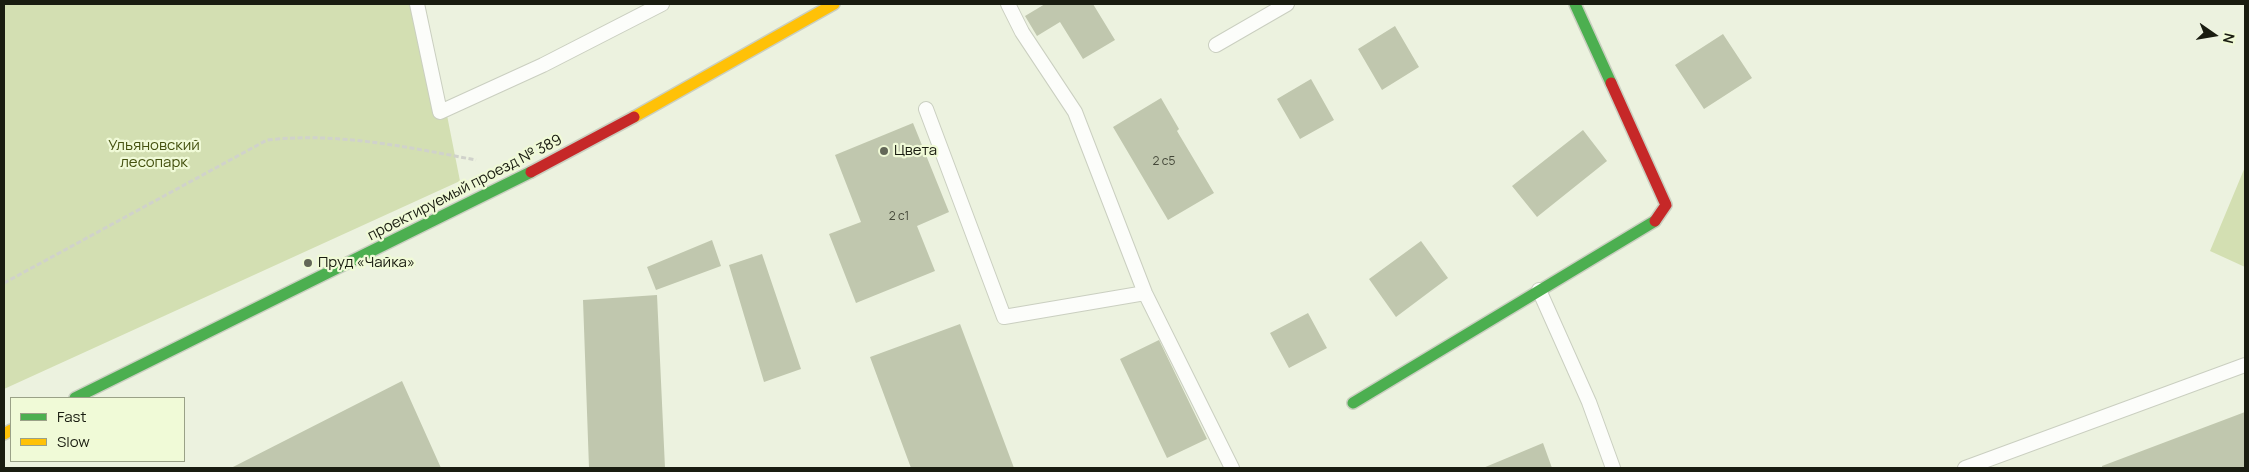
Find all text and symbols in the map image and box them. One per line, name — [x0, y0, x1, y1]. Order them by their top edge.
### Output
north arrow — [2189, 10, 2239, 60]
text: N — [2219, 31, 2239, 46]
street label: проектируемый проезд № 389 — [365, 131, 565, 245]
park label: Ульяновский лесопарк — [108, 137, 200, 172]
place label: Цвета — [894, 142, 937, 160]
marker: Цвета — [878, 145, 890, 157]
house number: 2 с5 — [1153, 155, 1175, 169]
house number: 2 с1 — [889, 210, 909, 224]
place label: Пруд «Чайка» — [318, 254, 415, 272]
marker: Пруд «Чайка» — [302, 257, 314, 269]
legend — [10, 397, 185, 462]
text: Fast — [57, 406, 86, 427]
text: Slow — [57, 431, 90, 452]

